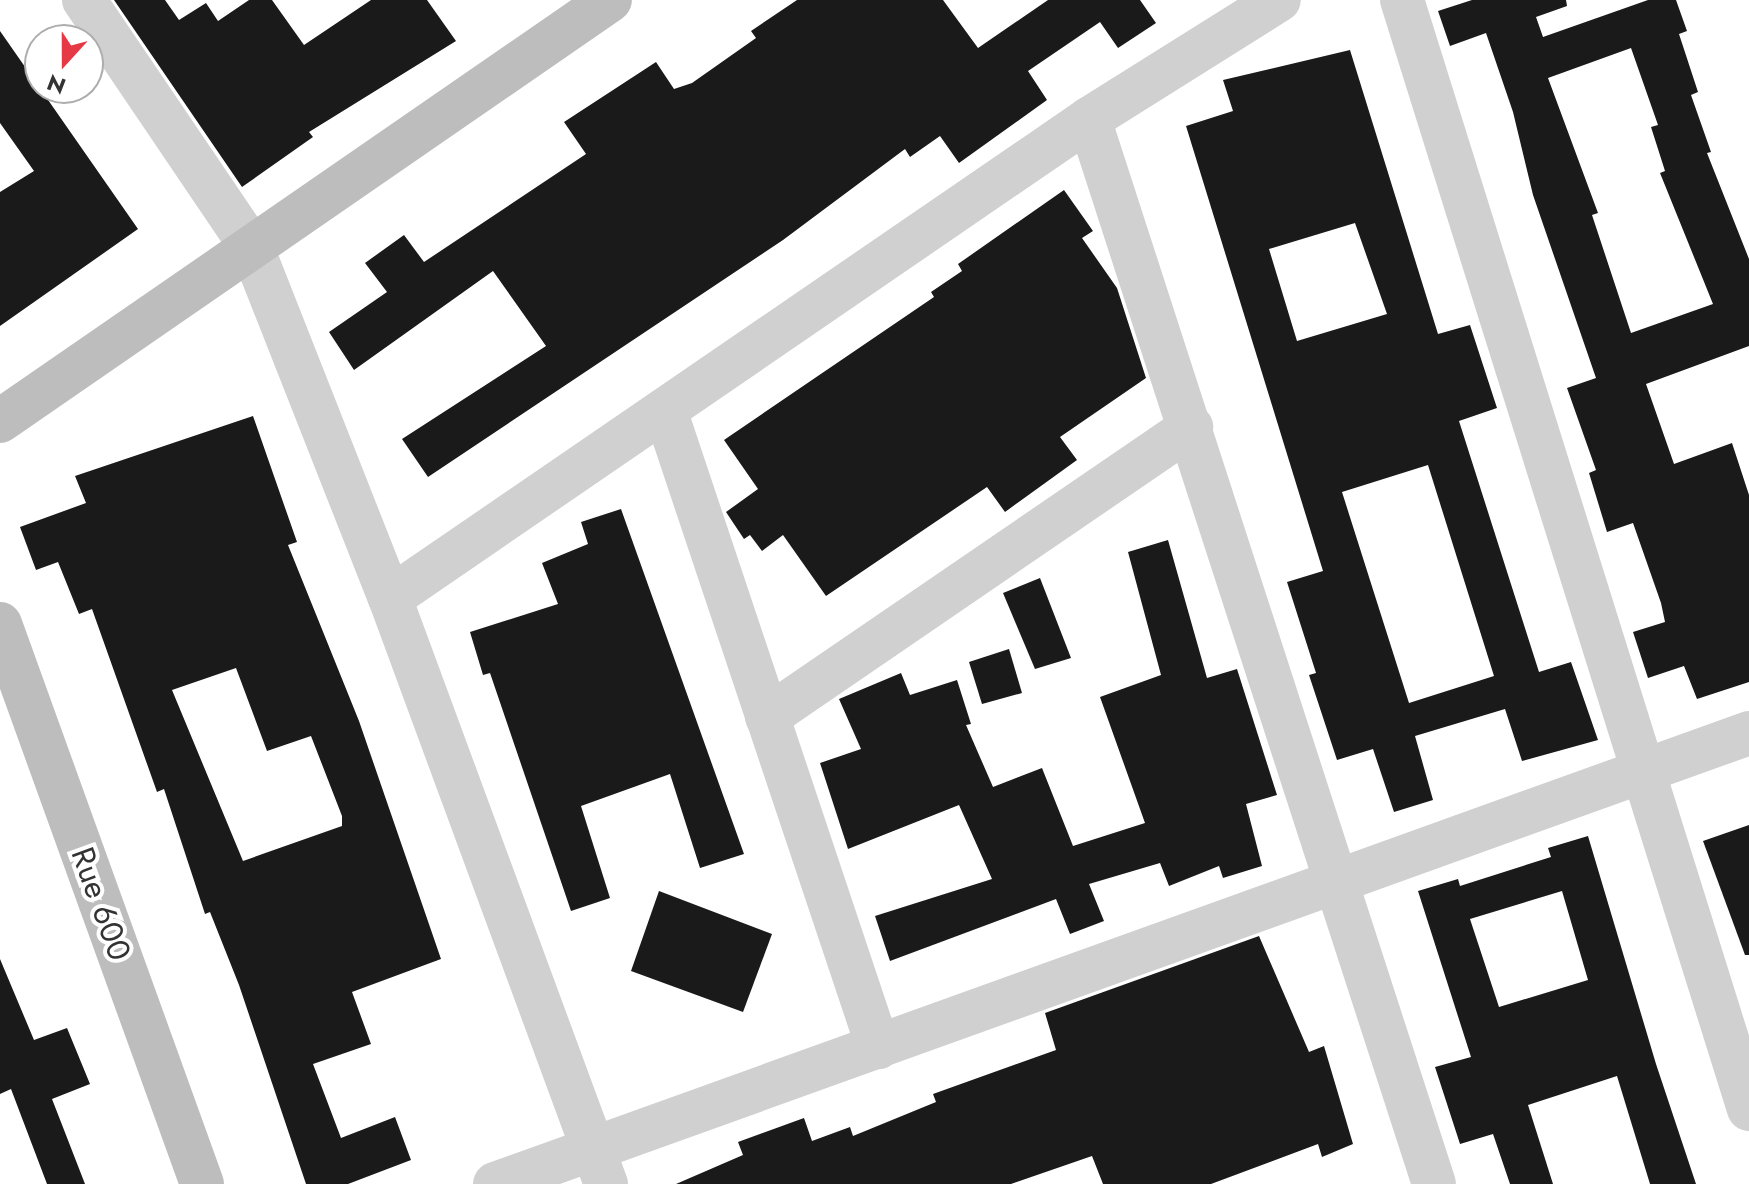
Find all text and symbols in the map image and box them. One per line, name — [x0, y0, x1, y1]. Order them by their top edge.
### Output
north arrow — [24, 24, 104, 104]
text: N — [42, 66, 70, 103]
street label: Rue 600 — [63, 842, 139, 966]

